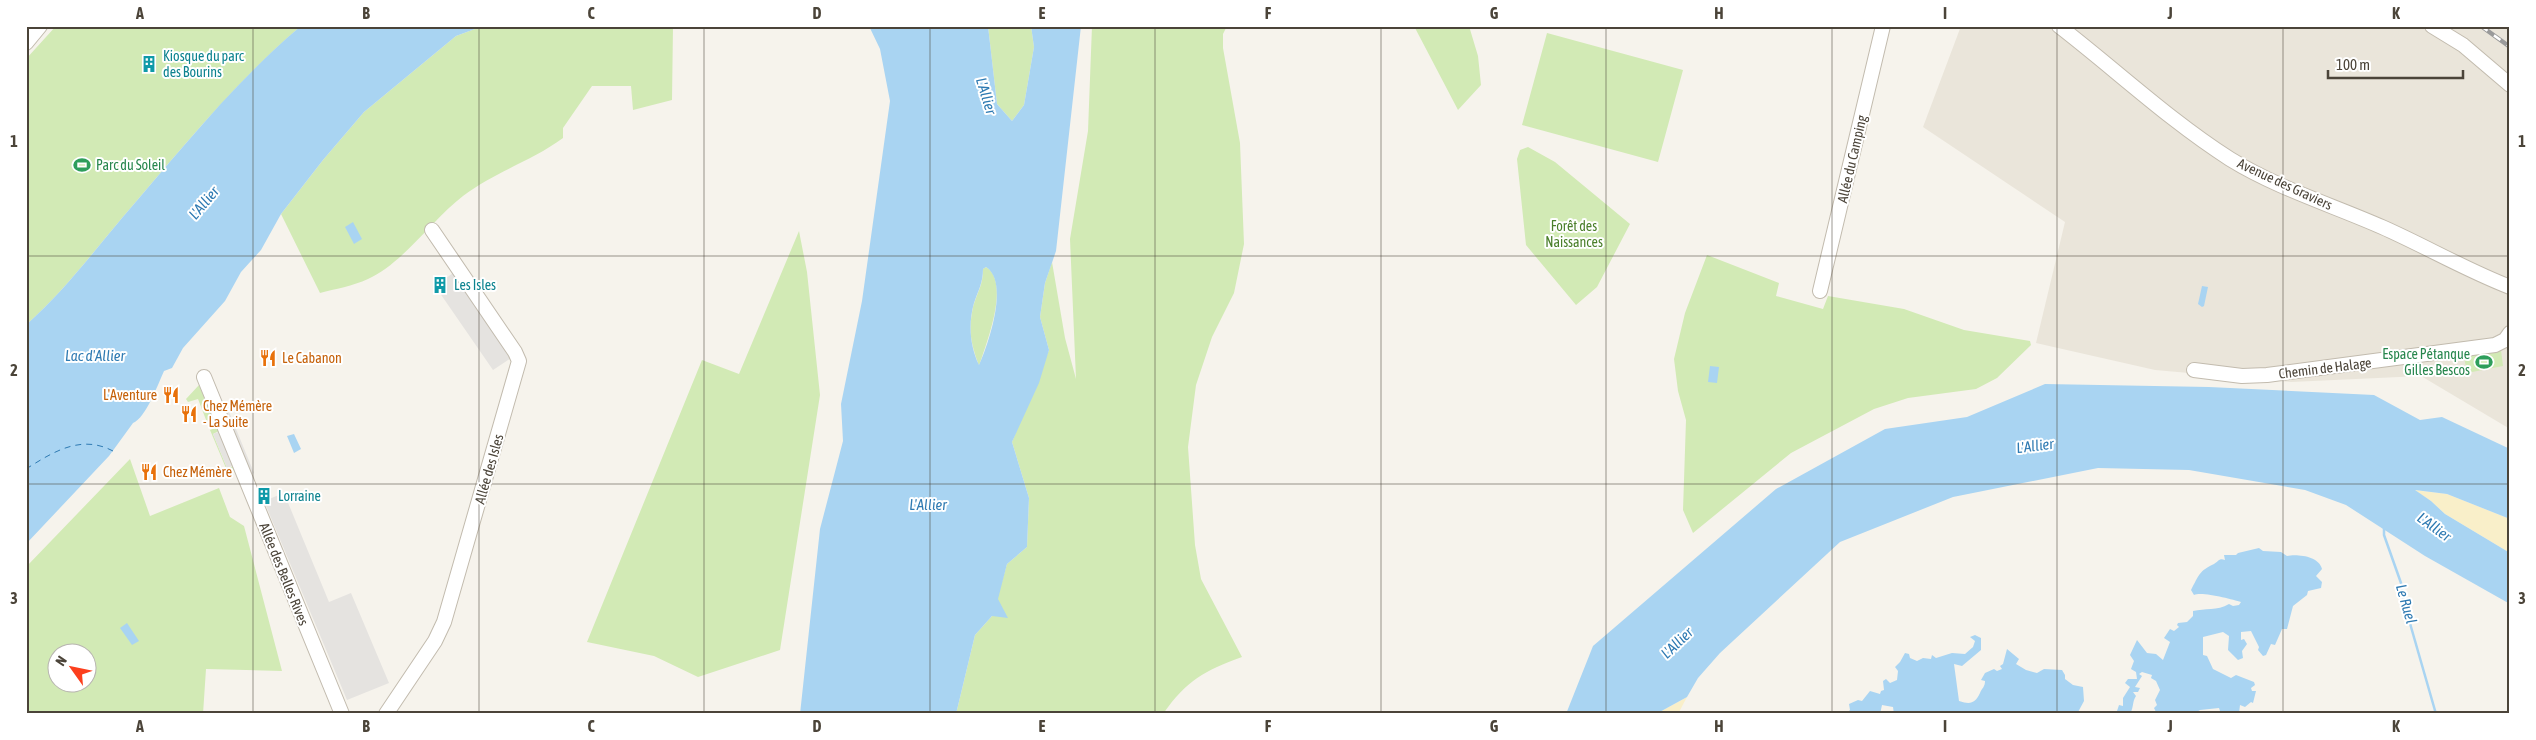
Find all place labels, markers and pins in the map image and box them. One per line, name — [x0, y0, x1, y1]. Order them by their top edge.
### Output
place label: Kiosque du parc des Bourins — [163, 48, 245, 80]
building icon: Kiosque du parc des Bourins — [139, 54, 159, 74]
sports icon: Parc du Soleil — [72, 155, 92, 175]
place label: Parc du Soleil — [96, 157, 165, 173]
building icon: Les Isles — [430, 275, 450, 295]
place label: Les Isles — [454, 277, 496, 293]
place label: Espace Pétanque Gilles Bescos — [2382, 346, 2470, 378]
restaurant icon: Le Cabanon — [258, 348, 278, 368]
place label: Le Cabanon — [282, 350, 342, 366]
sports icon: Espace Pétanque Gilles Bescos — [2474, 352, 2494, 372]
restaurant icon: L'Aventure — [161, 385, 181, 405]
place label: L'Aventure — [103, 387, 157, 403]
place label: Chez Mémère - La Suite — [203, 398, 272, 430]
restaurant icon: Chez Mémère - La Suite — [179, 404, 199, 424]
restaurant icon: Chez Mémère — [139, 462, 159, 482]
place label: Chez Mémère — [163, 464, 232, 480]
building icon: Lorraine — [254, 486, 274, 506]
place label: Lorraine — [278, 488, 321, 504]

